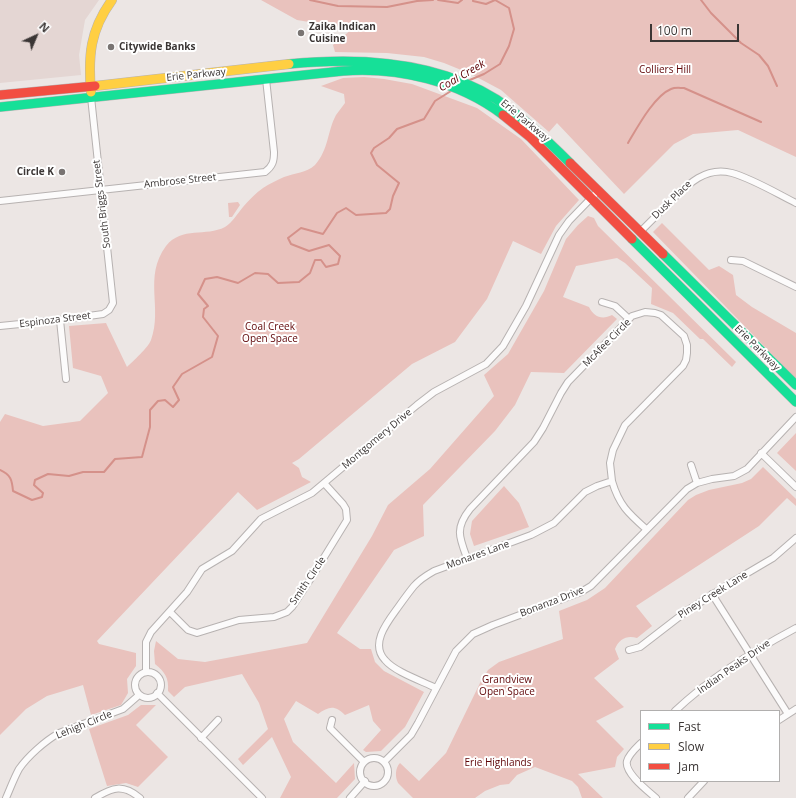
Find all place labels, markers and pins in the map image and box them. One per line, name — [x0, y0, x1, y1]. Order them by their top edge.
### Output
place label: Zaika Indican Cuisine — [309, 21, 376, 44]
marker: Zaika Indican Cuisine — [296, 28, 306, 38]
place label: Citywide Banks — [119, 41, 195, 53]
marker: Citywide Banks — [106, 42, 116, 52]
place label: Circle K — [17, 166, 54, 178]
marker: Circle K — [57, 167, 67, 177]

